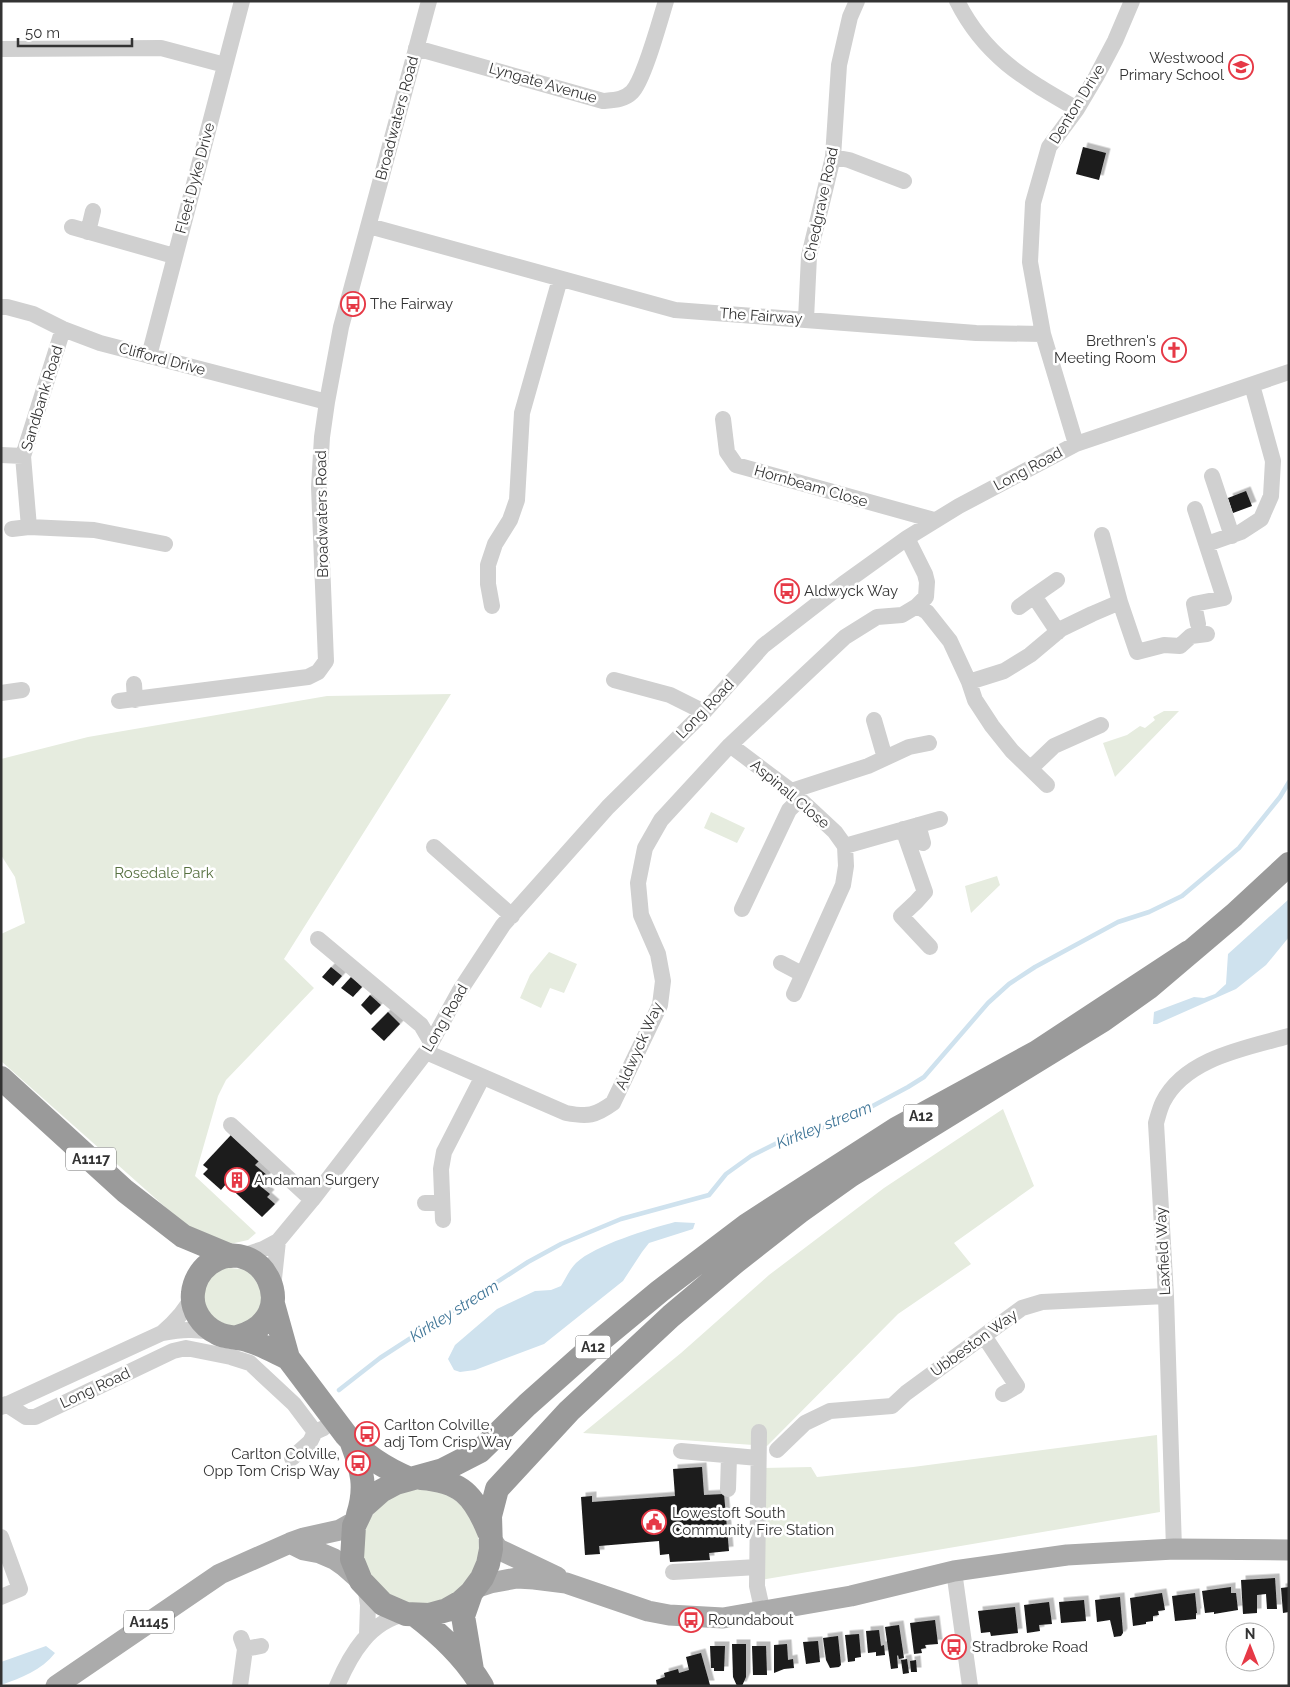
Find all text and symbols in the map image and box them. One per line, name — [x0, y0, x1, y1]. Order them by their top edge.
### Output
scale bar — [18, 15, 131, 47]
text: 50 m — [25, 24, 60, 42]
place label: Westwood Primary School — [1119, 49, 1225, 84]
street label: Broadwaters Road — [372, 54, 422, 182]
school or university icon: Westwood Primary School — [1228, 54, 1254, 80]
street label: Lyngate Avenue — [487, 59, 599, 107]
street label: Denton Drive — [1045, 61, 1109, 147]
street label: Fleet Dyke Drive — [172, 120, 219, 235]
street label: Chedgrave Road — [800, 145, 842, 263]
bus stop icon: The Fairway — [340, 291, 366, 317]
place label: The Fairway — [370, 295, 453, 313]
street label: The Fairway — [719, 304, 803, 328]
place label: Brethren's Meeting Room — [1054, 332, 1156, 367]
church icon: Brethren's Meeting Room — [1161, 337, 1187, 363]
street label: Clifford Drive — [117, 339, 208, 379]
street label: Sandbank Road — [17, 343, 67, 453]
street label: Long Road — [991, 443, 1065, 495]
street label: Broadwaters Road — [312, 450, 332, 578]
street label: Hornbeam Close — [752, 461, 870, 511]
bus stop icon: Aldwyck Way — [774, 578, 800, 604]
place label: Aldwyck Way — [804, 582, 898, 600]
street label: Long Road — [672, 676, 738, 742]
street label: Aspinall Close — [747, 756, 833, 832]
park label: Rosedale Park — [114, 864, 214, 882]
street label: Long Road — [418, 981, 472, 1055]
street label: Aldwyck Way — [612, 999, 666, 1093]
water label: Kirkley stream — [773, 1097, 875, 1153]
road number: A12 — [904, 1104, 938, 1128]
road number: A1117 — [66, 1148, 116, 1170]
building icon: Andaman Surgery — [224, 1167, 250, 1193]
place label: Andaman Surgery — [254, 1171, 379, 1189]
street label: Laxfield Way — [1152, 1206, 1174, 1296]
water label: Kirkley stream — [406, 1276, 502, 1346]
street label: Ubbeston Way — [927, 1306, 1021, 1380]
road number: A12 — [576, 1335, 610, 1358]
street label: Long Road — [57, 1364, 133, 1412]
place label: Carlton Colville, adj Tom Crisp Way — [384, 1416, 512, 1451]
bus stop icon: Carlton Colville, adj Tom Crisp Way — [354, 1421, 380, 1447]
place label: Carlton Colville, Opp Tom Crisp Way — [203, 1445, 340, 1480]
bus stop icon: Carlton Colville, Opp Tom Crisp Way — [345, 1450, 371, 1476]
place label: Lowestoft South Community Fire Station — [672, 1504, 834, 1539]
public building icon: Lowestoft South Community Fire Station — [641, 1509, 667, 1535]
bus stop icon: Roundabout — [678, 1607, 704, 1633]
road number: A1145 — [124, 1610, 174, 1634]
place label: Roundabout — [708, 1611, 794, 1629]
north arrow — [1225, 1622, 1275, 1672]
text: N — [1245, 1626, 1255, 1642]
bus stop icon: Stradbroke Road — [941, 1634, 967, 1660]
place label: Stradbroke Road — [972, 1638, 1088, 1656]

